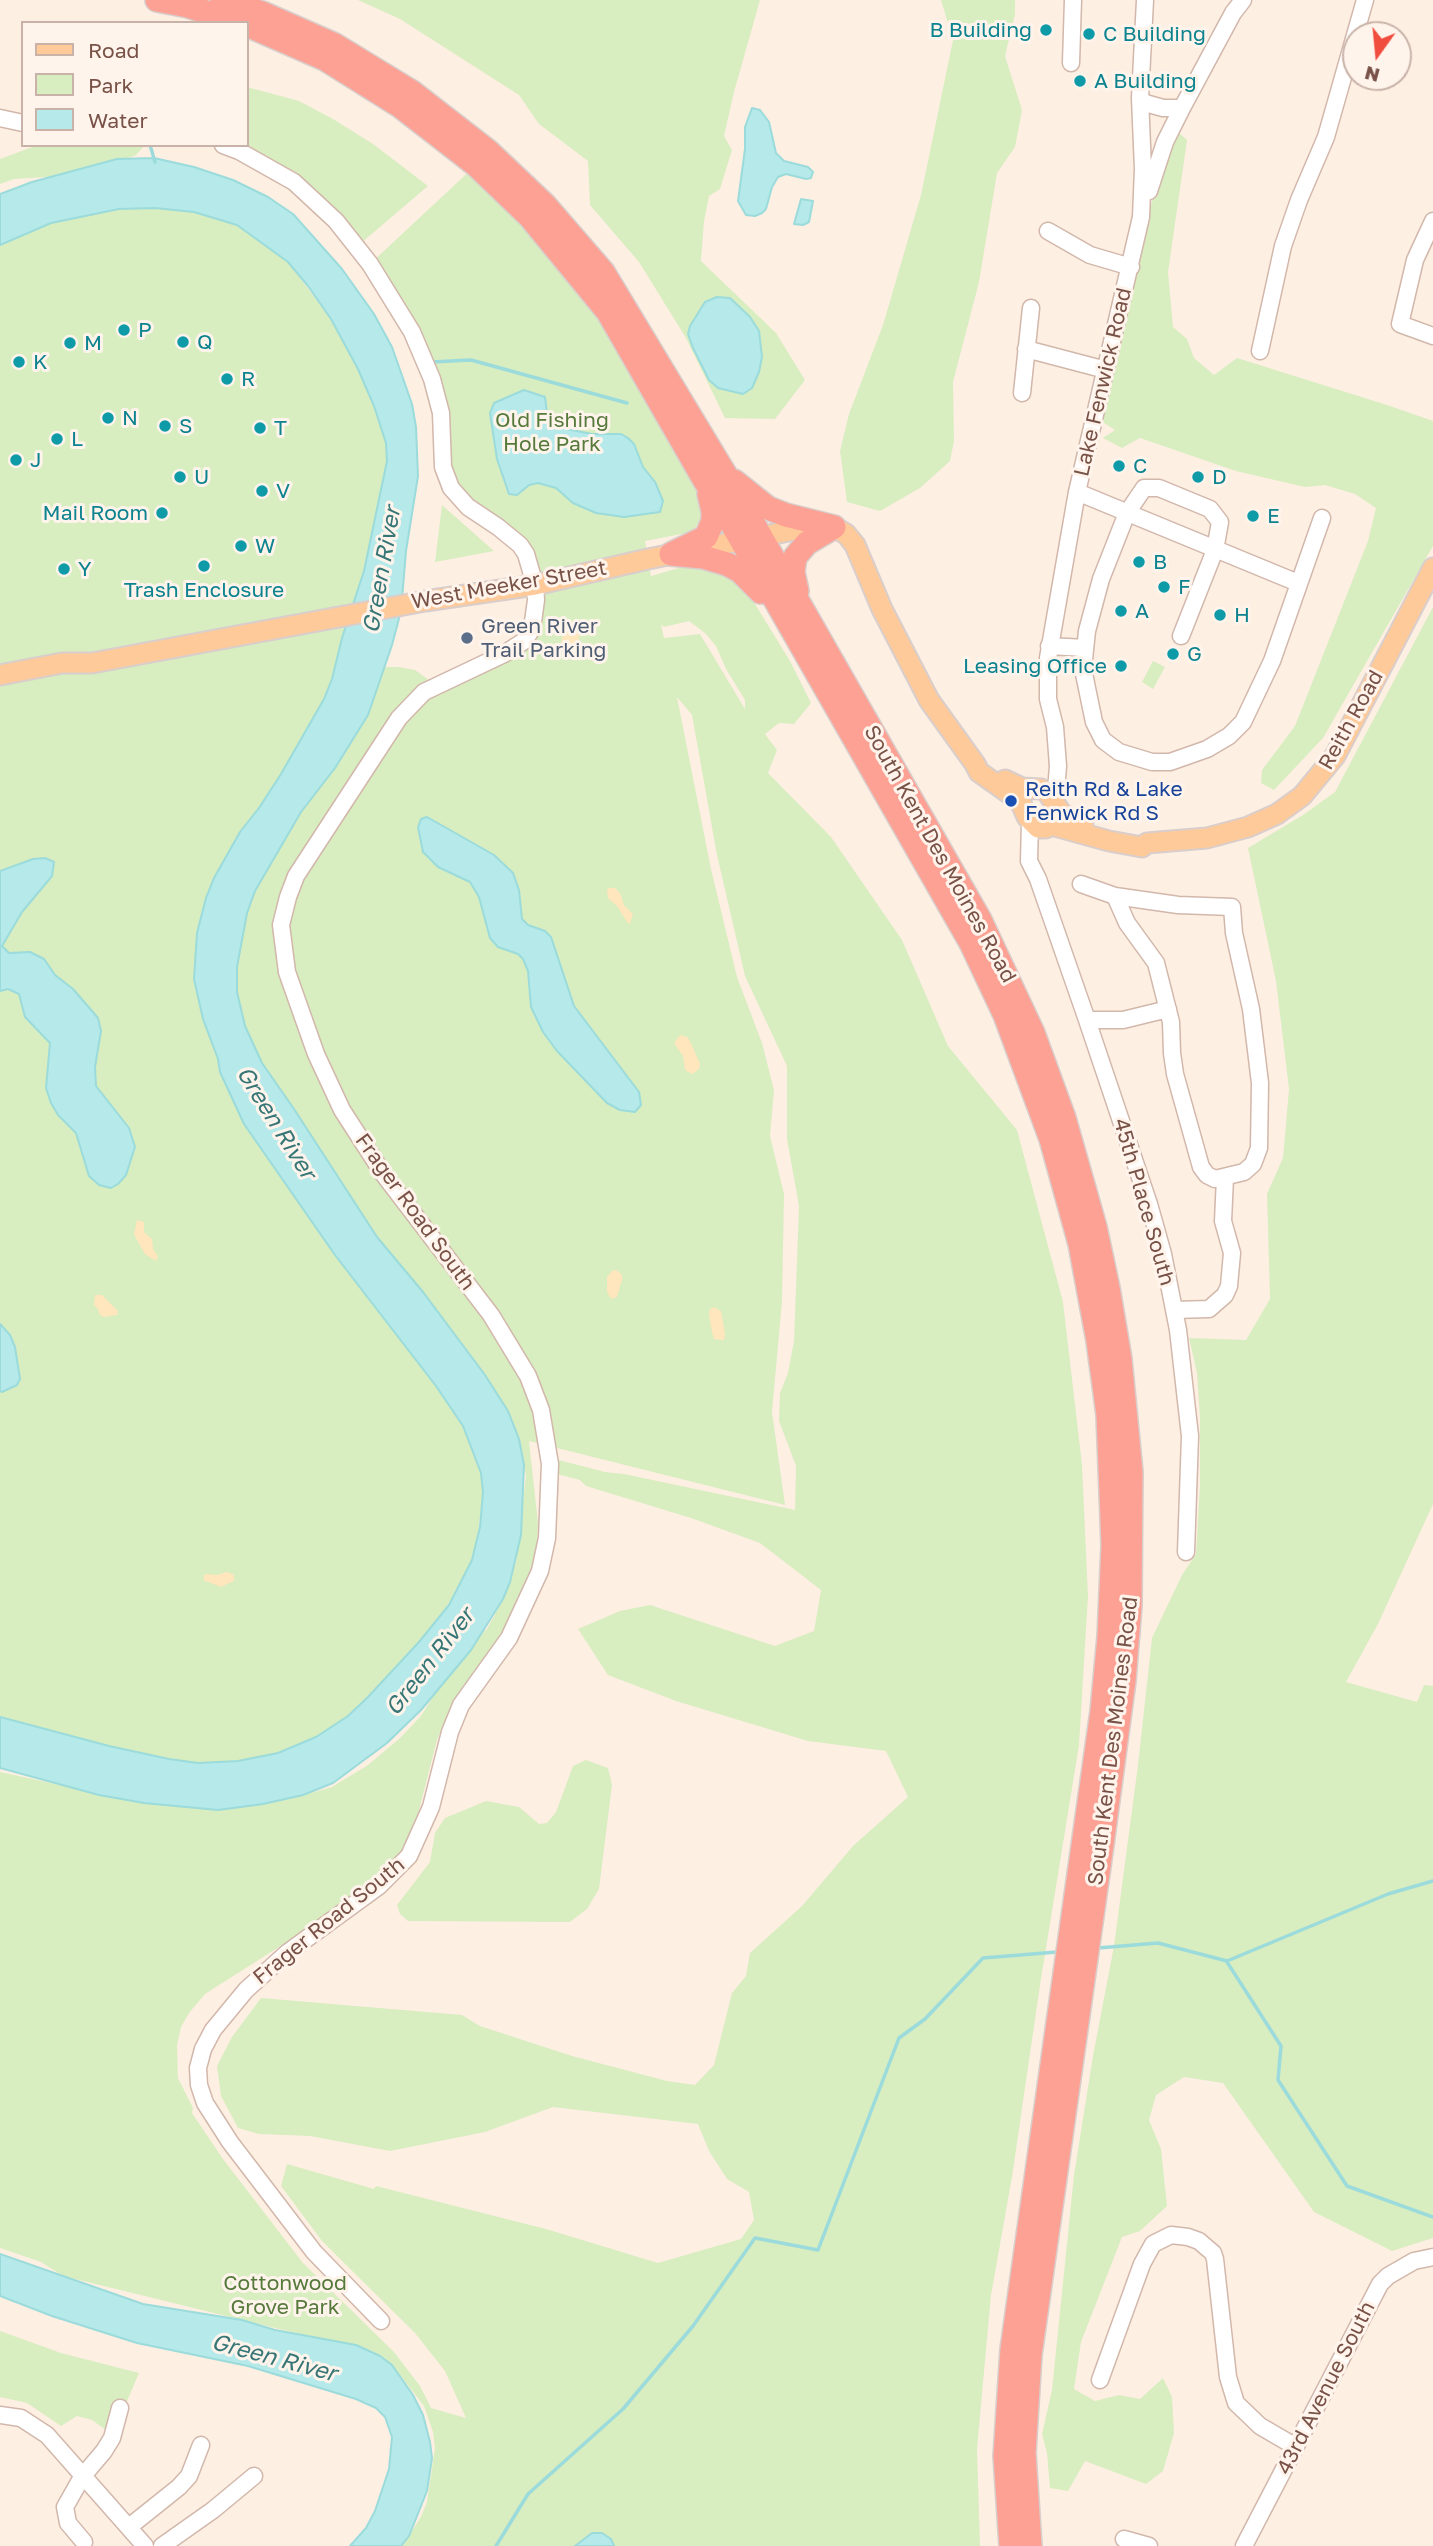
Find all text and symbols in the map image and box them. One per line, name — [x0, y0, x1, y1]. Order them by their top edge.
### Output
place label: B Building — [929, 17, 1032, 43]
legend — [21, 21, 248, 147]
place label: C Building — [1103, 21, 1206, 47]
north arrow — [1342, 21, 1412, 91]
marker: B Building — [1038, 22, 1054, 38]
marker: C Building — [1081, 26, 1097, 42]
text: Road — [88, 37, 139, 63]
text: N — [1362, 62, 1382, 88]
place label: A Building — [1094, 68, 1197, 94]
text: Park — [88, 72, 133, 98]
marker: A Building — [1072, 73, 1088, 89]
text: Water — [88, 107, 148, 133]
street label: Lake Fenwick Road — [1069, 285, 1137, 479]
place label: P — [138, 317, 152, 343]
marker: P — [116, 322, 132, 338]
place label: Q — [197, 329, 213, 355]
place label: M — [84, 330, 102, 356]
marker: Q — [175, 334, 191, 350]
marker: M — [62, 335, 78, 351]
place label: K — [33, 349, 47, 375]
marker: K — [11, 354, 27, 370]
place label: R — [241, 366, 255, 392]
marker: R — [219, 371, 235, 387]
place label: N — [122, 405, 138, 431]
park label: Old Fishing Hole Park — [495, 407, 609, 457]
marker: N — [100, 410, 116, 426]
place label: S — [179, 413, 192, 439]
place label: T — [274, 415, 287, 441]
marker: S — [157, 418, 173, 434]
marker: T — [252, 420, 268, 436]
place label: L — [71, 426, 83, 452]
marker: L — [49, 431, 65, 447]
place label: J — [30, 447, 42, 473]
marker: J — [8, 452, 24, 468]
place label: C — [1133, 453, 1147, 479]
marker: C — [1111, 458, 1127, 474]
place label: U — [194, 464, 209, 490]
place label: D — [1212, 464, 1227, 490]
marker: U — [172, 469, 188, 485]
marker: D — [1190, 469, 1206, 485]
place label: V — [276, 478, 290, 504]
marker: V — [254, 483, 270, 499]
place label: Mail Room — [43, 500, 148, 526]
place label: E — [1267, 503, 1280, 529]
marker: Mail Room — [154, 505, 170, 521]
water label: Green River — [357, 505, 407, 635]
marker: E — [1245, 508, 1261, 524]
place label: W — [255, 533, 275, 559]
marker: W — [233, 538, 249, 554]
place label: B — [1153, 549, 1167, 575]
marker: B — [1131, 554, 1147, 570]
street label: West Meeker Street — [409, 555, 609, 615]
place label: Y — [78, 556, 91, 582]
marker: Trash Enclosure — [196, 558, 212, 574]
marker: Y — [56, 561, 72, 577]
place label: F — [1178, 574, 1190, 600]
place label: Trash Enclosure — [124, 577, 284, 603]
marker: F — [1156, 579, 1172, 595]
place label: A — [1135, 598, 1149, 624]
place label: H — [1234, 602, 1250, 628]
marker: A — [1113, 603, 1129, 619]
marker: H — [1212, 607, 1228, 623]
place label: Green River Trail Parking — [481, 613, 606, 663]
marker: Green River Trail Parking — [459, 630, 475, 646]
place label: G — [1187, 641, 1202, 667]
marker: G — [1165, 646, 1181, 662]
place label: Leasing Office — [963, 653, 1107, 679]
marker: Leasing Office — [1113, 658, 1129, 674]
street label: Reith Road — [1313, 666, 1389, 774]
street label: South Kent Des Moines Road — [859, 721, 1021, 987]
place label: Reith Rd & Lake Fenwick Rd S — [1025, 776, 1183, 826]
marker: Reith Rd & Lake Fenwick Rd S — [1003, 793, 1019, 809]
water label: Green River — [230, 1061, 322, 1185]
street label: 45th Place South — [1108, 1115, 1180, 1289]
street label: Frager Road South — [350, 1129, 480, 1295]
street label: South Kent Des Moines Road — [1083, 1595, 1143, 1887]
water label: Green River — [380, 1603, 480, 1721]
street label: Frager Road South — [248, 1852, 410, 1990]
park label: Cottonwood Grove Park — [223, 2270, 347, 2320]
street label: 43rd Avenue South — [1271, 2297, 1381, 2479]
water label: Green River — [209, 2328, 339, 2388]

